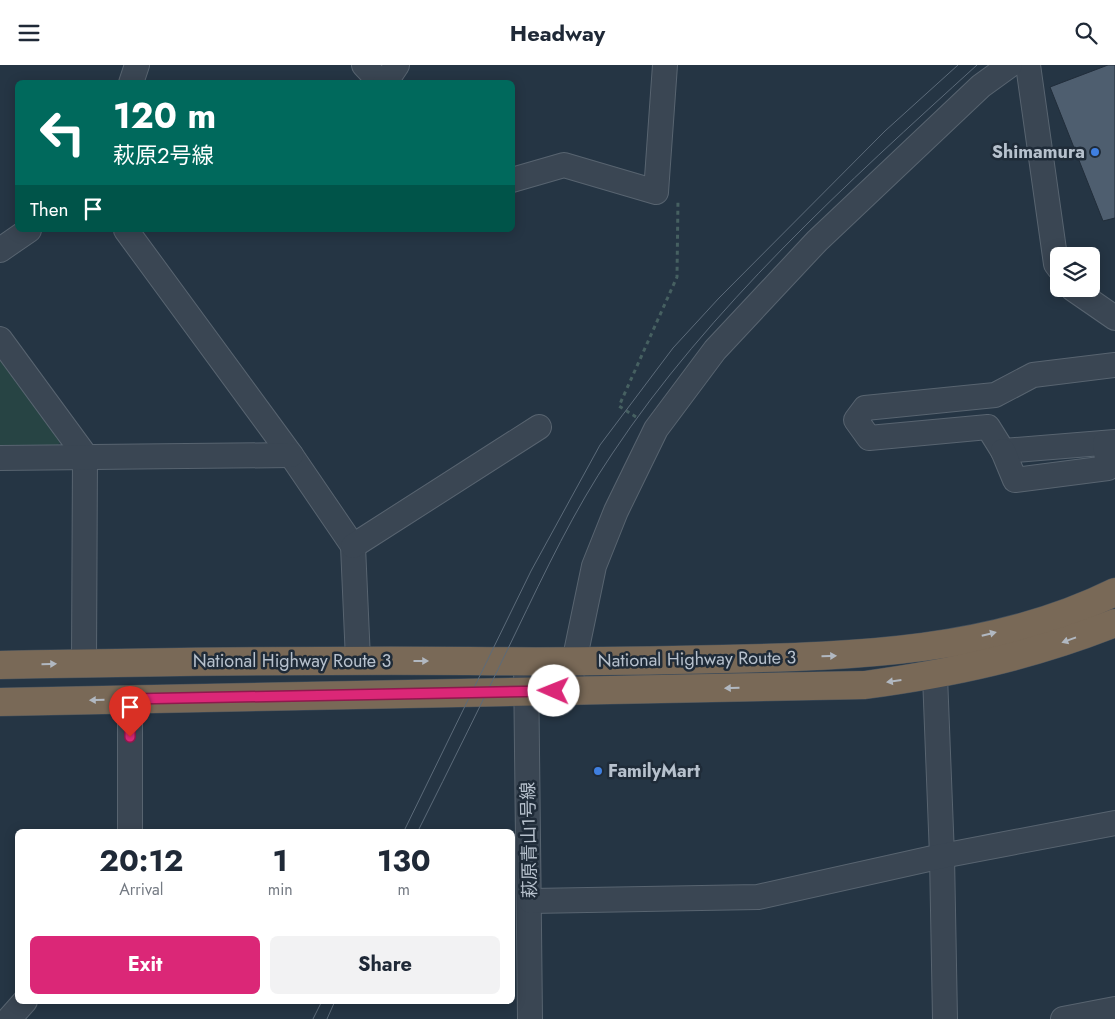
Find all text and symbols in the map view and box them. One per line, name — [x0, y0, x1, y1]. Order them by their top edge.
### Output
text: Headway — [510, 17, 605, 49]
icon: menu — [15, 19, 43, 47]
icon: search — [1072, 19, 1100, 47]
text: 120 m — [113, 91, 216, 141]
icon: left — [30, 100, 95, 165]
text: 萩原2号線 — [113, 139, 214, 171]
place label: Shimamura — [992, 139, 1085, 165]
marker: Shimamura — [1089, 146, 1101, 158]
icon: arrive — [79, 195, 107, 223]
text: Then — [30, 196, 69, 223]
map controls — [1050, 247, 1100, 297]
button: layers — [1050, 247, 1100, 297]
one-way arrow — [982, 630, 997, 638]
one-way arrow — [1062, 637, 1077, 644]
street label: National Highway Route 3 — [598, 644, 797, 674]
street label: National Highway Route 3 — [193, 648, 391, 674]
one-way arrow — [821, 652, 837, 660]
one-way arrow — [413, 657, 429, 665]
one-way arrow — [41, 660, 57, 668]
position arrow — [527, 664, 579, 716]
one-way arrow — [886, 677, 902, 685]
one-way arrow — [724, 685, 740, 693]
pin — [109, 686, 151, 737]
icon: arrive — [116, 693, 144, 721]
one-way arrow — [89, 696, 105, 704]
place label: FamilyMart — [608, 758, 700, 784]
marker: FamilyMart — [592, 765, 604, 777]
street label: 萩原青山1号線 — [515, 782, 543, 898]
text: 20:12 — [99, 839, 183, 882]
text: 1 — [273, 839, 288, 882]
text: 130 — [377, 839, 431, 882]
text: Arrival — [119, 878, 163, 901]
text: min — [268, 878, 293, 901]
text: m — [398, 878, 410, 901]
button: Exit — [30, 936, 260, 994]
button: Share — [270, 936, 500, 994]

